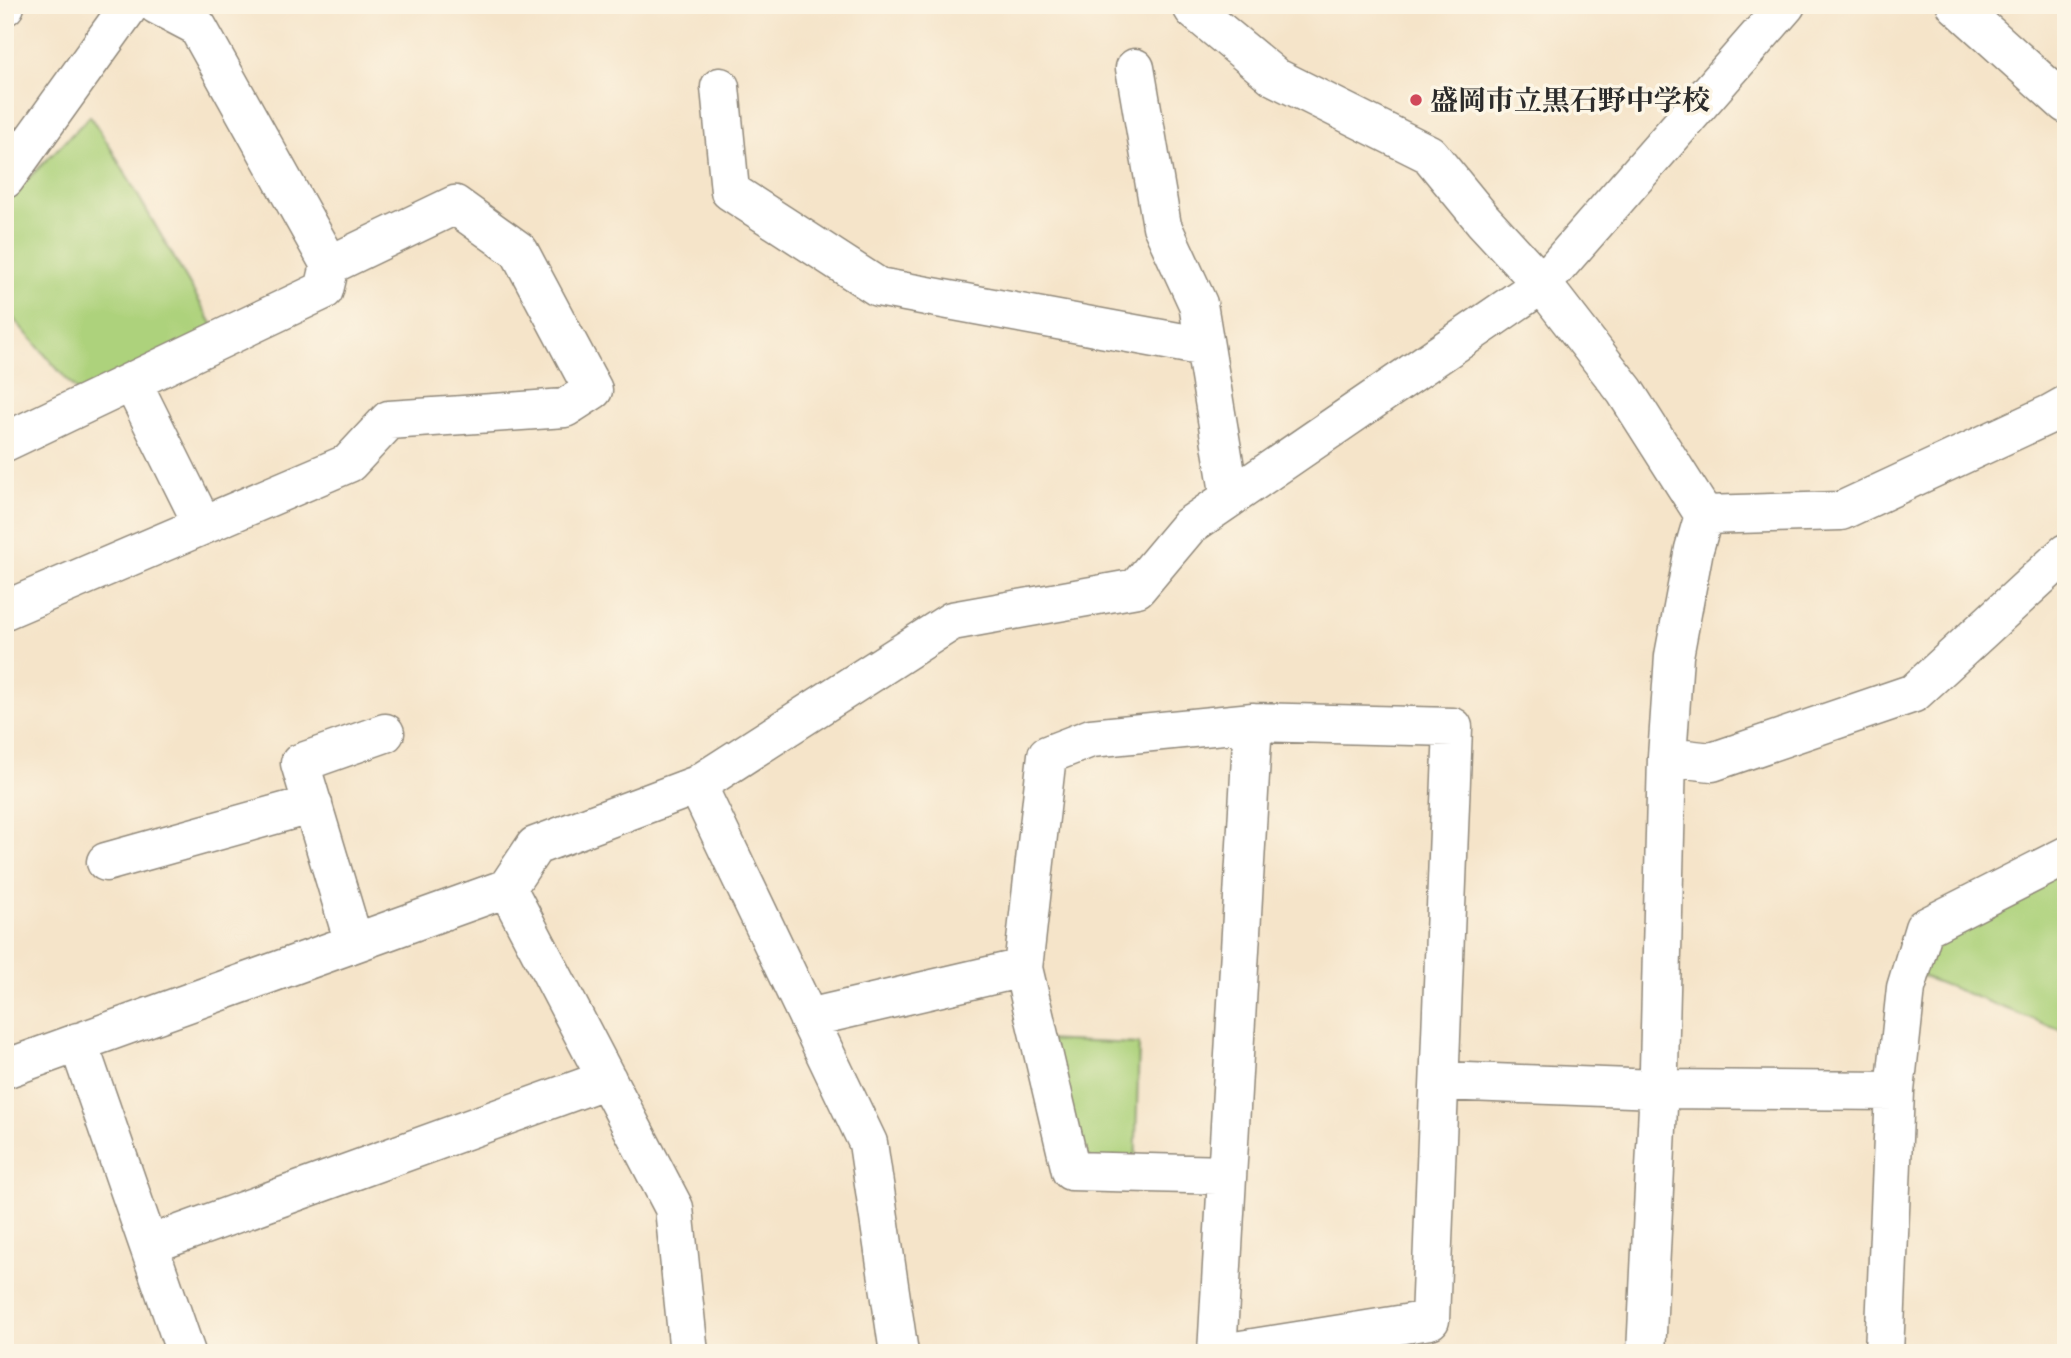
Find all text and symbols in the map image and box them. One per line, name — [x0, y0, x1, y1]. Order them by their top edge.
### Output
place label: 盛岡市立黒石野中学校 — [1430, 82, 1710, 120]
marker: 盛岡市立黒石野中学校 — [1408, 92, 1424, 108]

